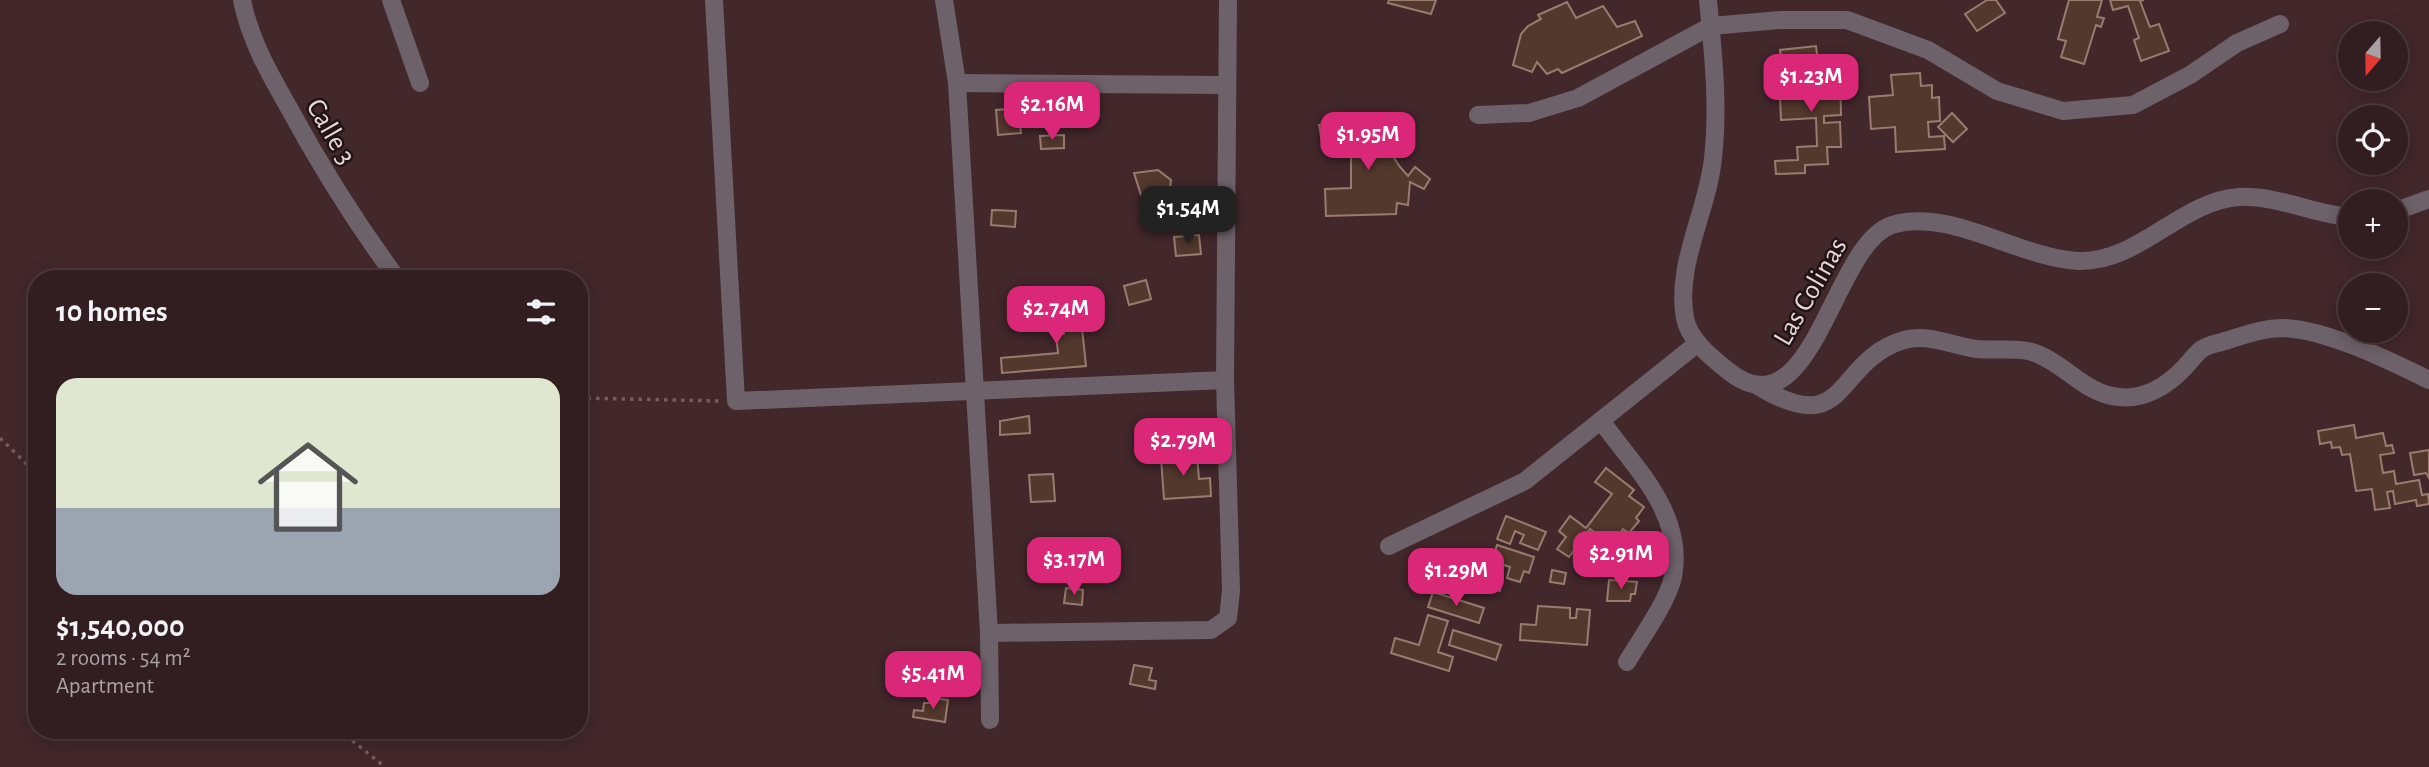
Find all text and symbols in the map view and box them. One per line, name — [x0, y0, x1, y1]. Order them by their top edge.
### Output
north arrow — [2338, 21, 2408, 91]
map controls — [2338, 21, 2408, 343]
pin: $1.23M — [1754, 54, 1868, 114]
text: $1.23M — [1780, 65, 1842, 88]
pin: $2.16M — [995, 82, 1109, 142]
text: $2.16M — [1020, 93, 1084, 116]
street label: Calle 3 — [301, 95, 360, 169]
button: locate — [2338, 105, 2408, 175]
pin: $1.95M — [1311, 113, 1425, 172]
text: $1.95M — [1336, 123, 1400, 146]
pin: $1.54M — [1131, 187, 1245, 246]
button: + — [2338, 189, 2408, 259]
text: $1.54M — [1156, 197, 1220, 220]
street label: Las Colinas — [1769, 234, 1853, 350]
button: − — [2338, 273, 2408, 343]
pin: $2.74M — [999, 286, 1113, 346]
icon: filters — [522, 293, 560, 331]
text: 10 homes — [56, 297, 167, 327]
text: $2.74M — [1023, 297, 1089, 320]
pin: $2.79M — [1126, 419, 1240, 478]
icon: home — [245, 424, 371, 550]
text: $2.79M — [1150, 429, 1216, 452]
pin: $2.91M — [1564, 532, 1678, 591]
pin: $3.17M — [1017, 538, 1131, 597]
text: $2.91M — [1589, 542, 1653, 565]
text: $3.17M — [1043, 548, 1105, 571]
pin: $1.29M — [1399, 548, 1513, 608]
text: $1.29M — [1424, 559, 1488, 582]
text: $1,540,000 — [56, 612, 185, 642]
text: 2 rooms · 54 m² — [56, 647, 191, 670]
pin: $5.41M — [876, 652, 990, 711]
text: $5.41M — [901, 662, 965, 685]
text: Apartment — [56, 675, 154, 698]

